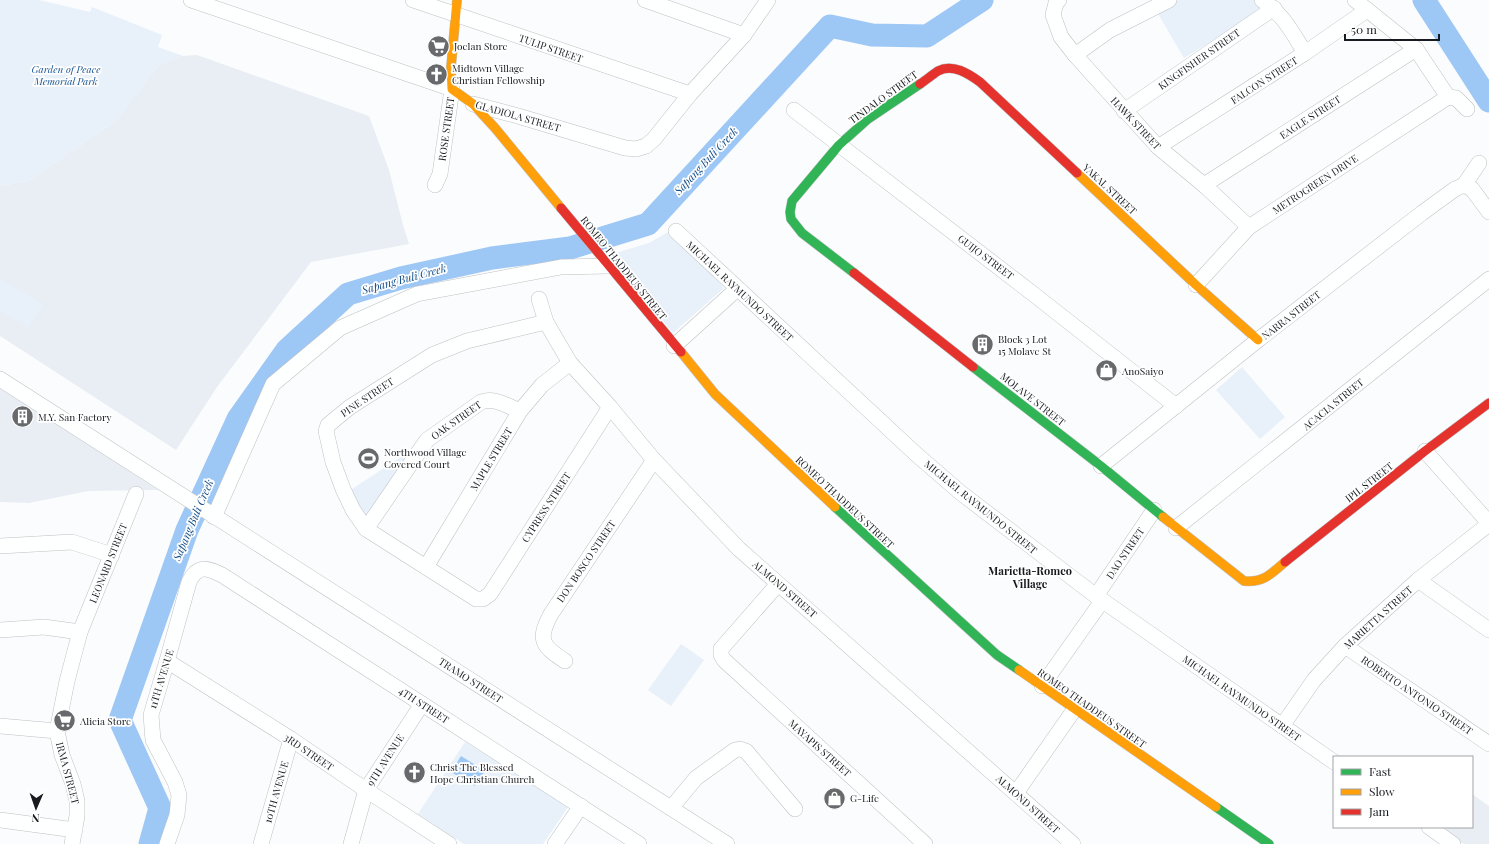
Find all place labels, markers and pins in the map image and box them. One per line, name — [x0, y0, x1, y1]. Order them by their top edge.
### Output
supermarket icon: Joelan Store — [425, 33, 451, 59]
place label: Joelan Store — [453, 39, 508, 53]
church icon: Midtown Village Christian Fellowship — [423, 61, 449, 87]
place label: Midtown Village Christian Fellowship — [452, 61, 545, 87]
building icon: Block 3 Lot 15 Molave St — [970, 332, 996, 358]
place label: Block 3 Lot 15 Molave St — [998, 332, 1052, 358]
shop icon: AnoSaiyo — [1094, 358, 1120, 384]
place label: AnoSaiyo — [1121, 364, 1164, 378]
building icon: M.Y. San Factory — [9, 404, 35, 430]
place label: M.Y. San Factory — [38, 410, 112, 424]
sports icon: Northwood Village Covered Court — [356, 445, 382, 471]
place label: Northwood Village Covered Court — [384, 445, 467, 471]
supermarket icon: Alicia Store — [52, 708, 78, 734]
place label: Alicia Store — [79, 714, 131, 728]
church icon: Christ The Blessed Hope Christian Church — [401, 760, 427, 786]
place label: Christ The Blessed Hope Christian Church — [430, 760, 534, 786]
shop icon: G-Life — [822, 785, 848, 811]
place label: G-Life — [850, 791, 879, 805]

